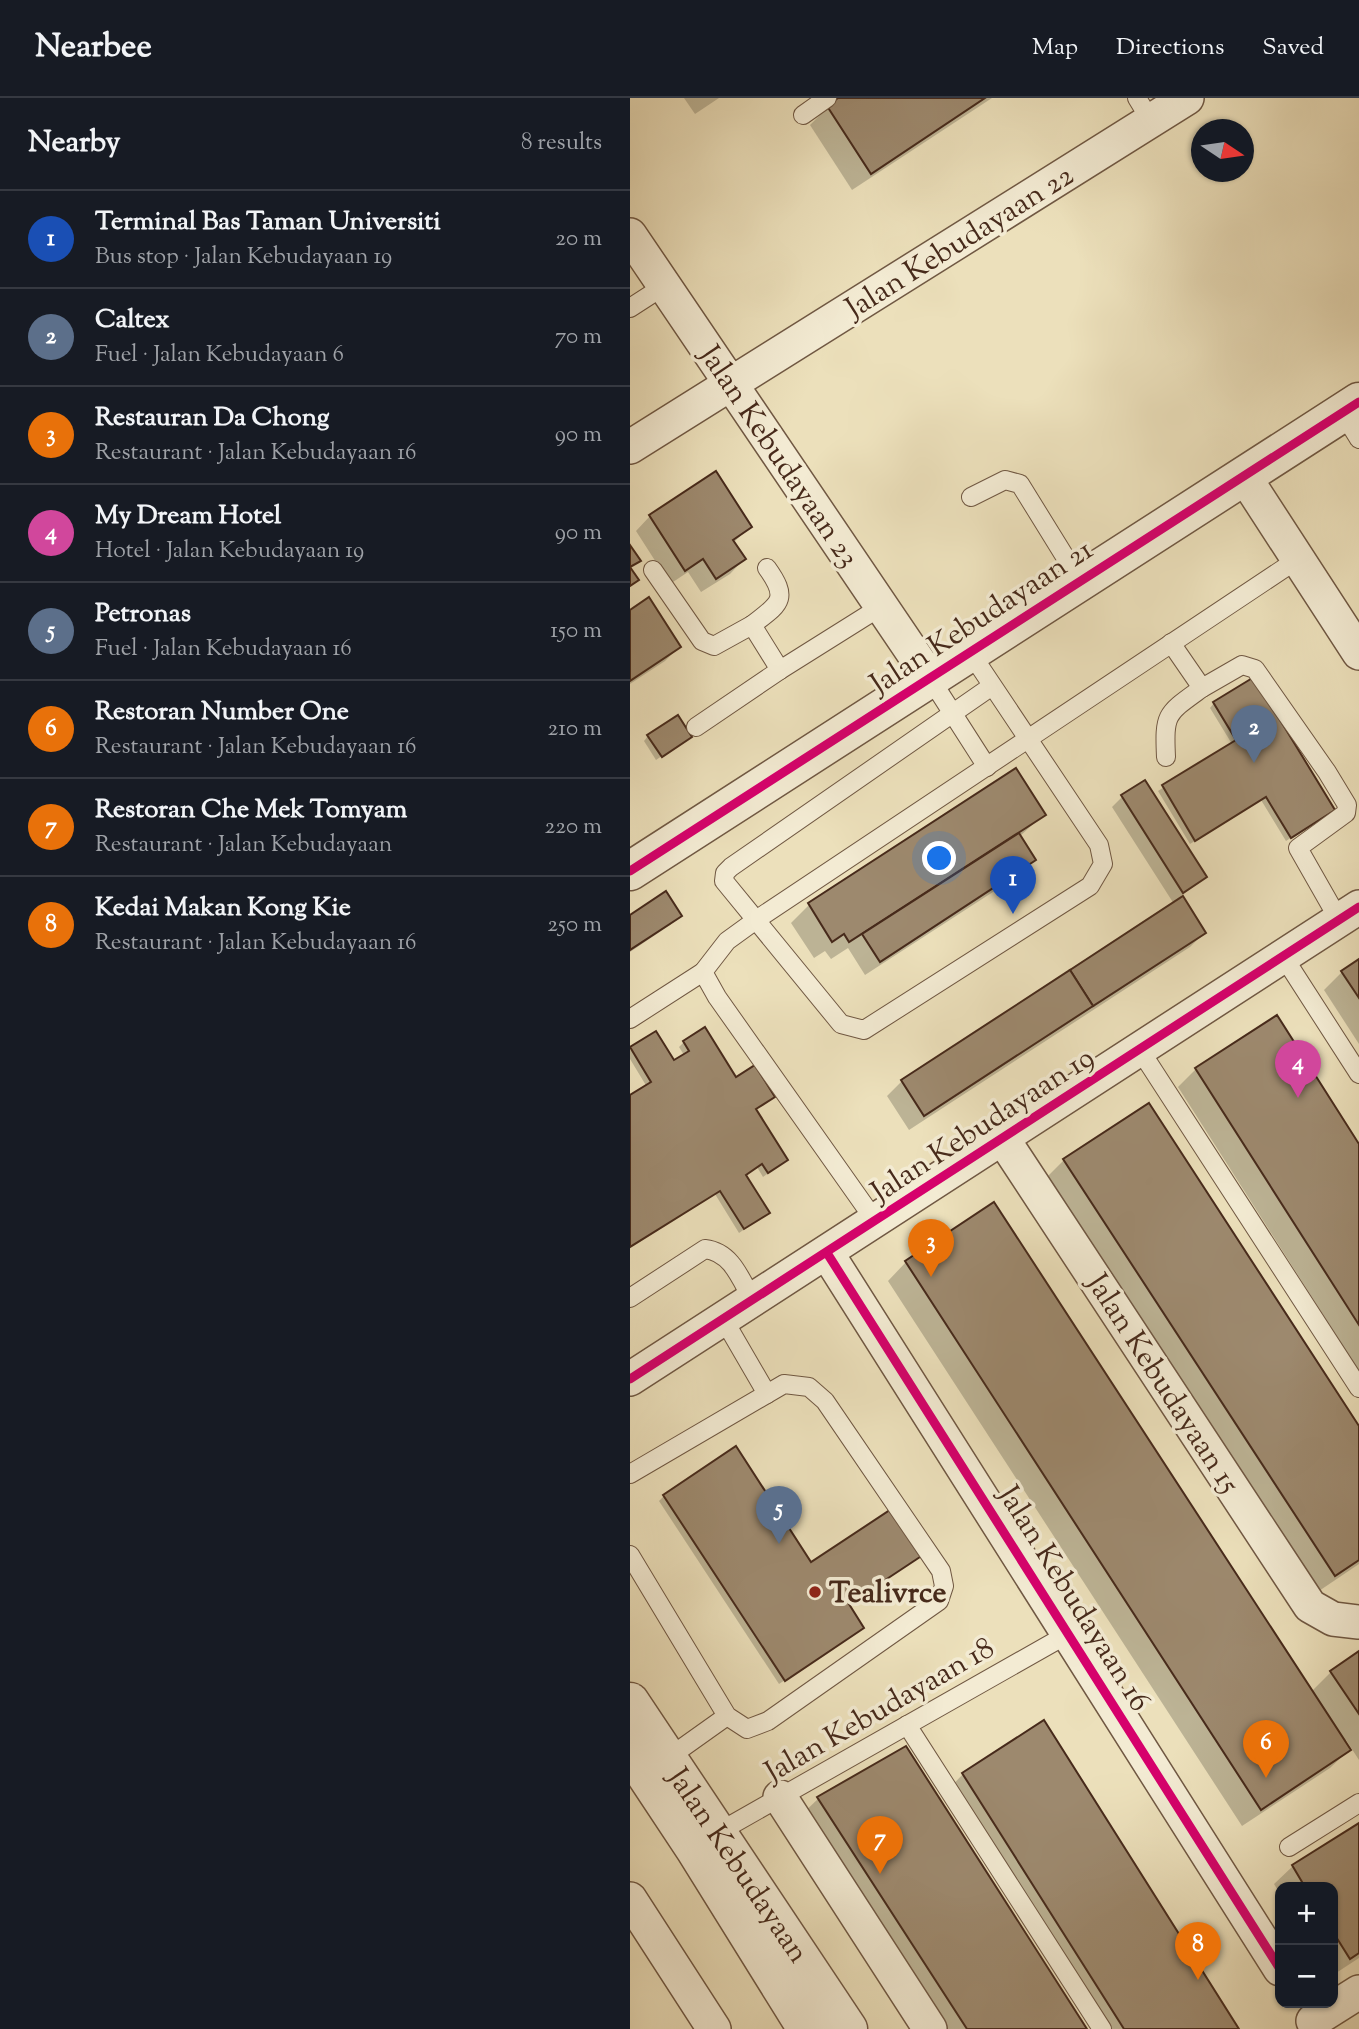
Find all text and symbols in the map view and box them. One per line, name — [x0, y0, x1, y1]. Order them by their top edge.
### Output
text: Nearbee — [35, 24, 152, 72]
text: Map — [1032, 31, 1078, 65]
text: Directions — [1116, 31, 1224, 65]
text: Saved — [1262, 31, 1324, 65]
north arrow — [1191, 119, 1254, 182]
text: Nearby — [28, 122, 120, 165]
text: 8 results — [521, 127, 602, 160]
street label: Jalan Kebudayaan 22 — [836, 156, 1083, 332]
text: Terminal Bas Taman Universiti — [95, 204, 441, 241]
text: 1 — [47, 223, 55, 256]
text: 20 m — [555, 223, 602, 256]
text: Bus stop · Jalan Kebudayaan 19 — [95, 241, 392, 274]
text: Caltex — [95, 302, 170, 339]
text: 2 — [46, 321, 56, 354]
text: 70 m — [555, 321, 602, 354]
street label: Jalan Kebudayaan 23 — [686, 336, 868, 577]
text: Fuel · Jalan Kebudayaan 6 — [95, 339, 344, 372]
text: Restauran Da Chong — [95, 400, 330, 437]
text: 3 — [46, 419, 56, 452]
text: 90 m — [555, 419, 602, 452]
text: Restaurant · Jalan Kebudayaan 16 — [95, 437, 416, 470]
text: My Dream Hotel — [95, 498, 281, 535]
text: 4 — [45, 517, 57, 550]
text: 90 m — [555, 517, 602, 550]
street label: Jalan Kebudayaan 21 — [861, 530, 1102, 707]
text: Hotel · Jalan Kebudayaan 19 — [95, 535, 364, 568]
text: Petronas — [95, 596, 191, 633]
text: 5 — [47, 615, 55, 648]
text: 150 m — [550, 615, 602, 648]
text: Fuel · Jalan Kebudayaan 16 — [95, 633, 352, 666]
text: Restoran Number One — [95, 694, 349, 731]
pin: 2 — [1231, 705, 1277, 763]
text: 6 — [45, 713, 57, 746]
text: 210 m — [548, 713, 602, 746]
text: Restaurant · Jalan Kebudayaan 16 — [95, 731, 416, 764]
text: Restoran Che Mek Tomyam — [95, 792, 407, 829]
text: 7 — [45, 811, 57, 844]
text: 220 m — [544, 811, 602, 844]
text: Restaurant · Jalan Kebudayaan — [95, 829, 392, 862]
your location — [922, 841, 956, 875]
pin: 1 — [990, 856, 1036, 914]
text: Kedai Makan Kong Kie — [95, 890, 351, 927]
text: 8 — [45, 909, 57, 942]
text: 250 m — [547, 909, 602, 942]
text: Restaurant · Jalan Kebudayaan 16 — [95, 927, 416, 960]
street label: Jalan Kebudayaan 19 — [862, 1038, 1103, 1216]
pin: 4 — [1275, 1040, 1321, 1098]
pin: 3 — [908, 1219, 954, 1277]
street label: Jalan Kebudayaan 15 — [1074, 1264, 1249, 1503]
street label: Jalan Kebudayaan 16 — [985, 1476, 1160, 1720]
pin: 5 — [756, 1486, 802, 1544]
place label: Tealivrce — [829, 1573, 946, 1616]
marker: Tealivrce — [807, 1584, 823, 1600]
street label: Jalan Kebudayaan 18 — [756, 1628, 1003, 1796]
pin: 6 — [1243, 1720, 1289, 1778]
street label: Jalan Kebudayaan — [654, 1758, 818, 1973]
pin: 7 — [857, 1816, 903, 1874]
map controls — [1275, 1882, 1338, 2008]
button: + — [1275, 1882, 1338, 1945]
pin: 8 — [1175, 1922, 1221, 1980]
button: − — [1275, 1945, 1338, 2008]

